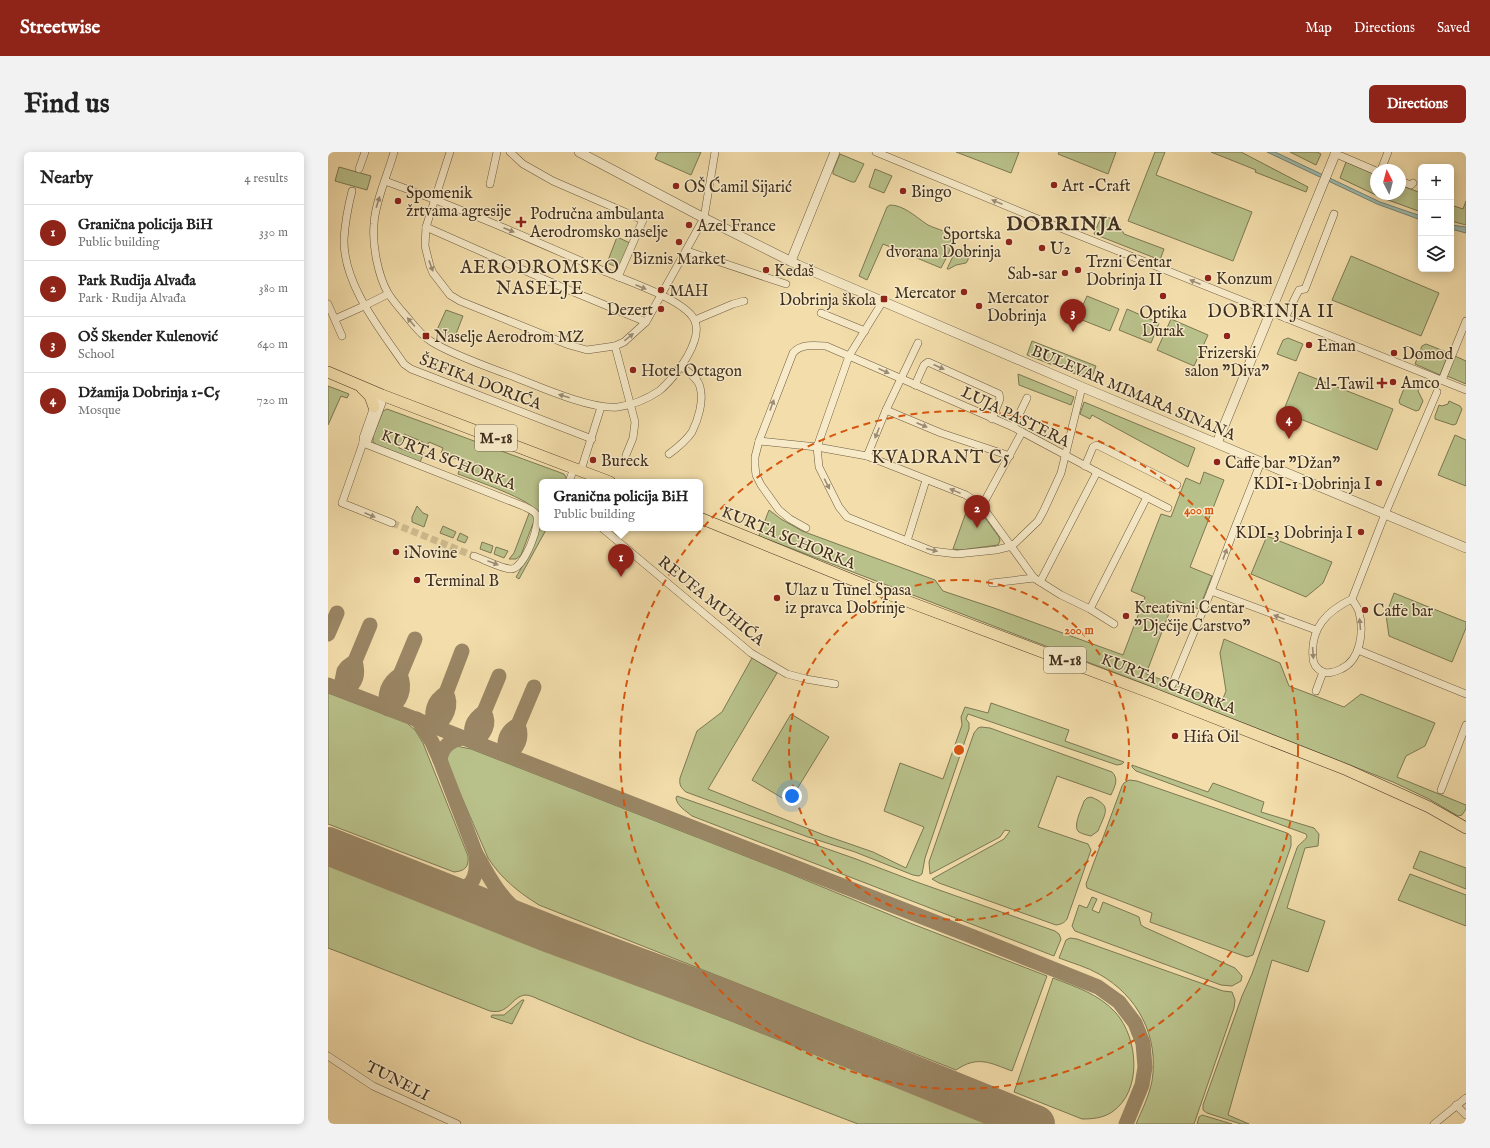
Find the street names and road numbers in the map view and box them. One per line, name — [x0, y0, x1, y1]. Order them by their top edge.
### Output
street label: BULEVAR MIMARA SINANA — [1028, 342, 1240, 447]
street label: ŠEFIKA DORIĆA — [416, 349, 546, 416]
street label: LUJA PASTERA — [958, 383, 1074, 453]
road number: M-18 — [475, 425, 517, 451]
street label: KURTA SCHORKA — [378, 426, 520, 496]
street label: KURTA SCHORKA — [718, 503, 859, 575]
street label: REUFA MUHIĆA — [653, 551, 770, 652]
road number: M-18 — [1044, 647, 1086, 673]
street label: KURTA SCHORKA — [1098, 650, 1240, 720]
street label: TUNELI — [362, 1057, 432, 1106]

